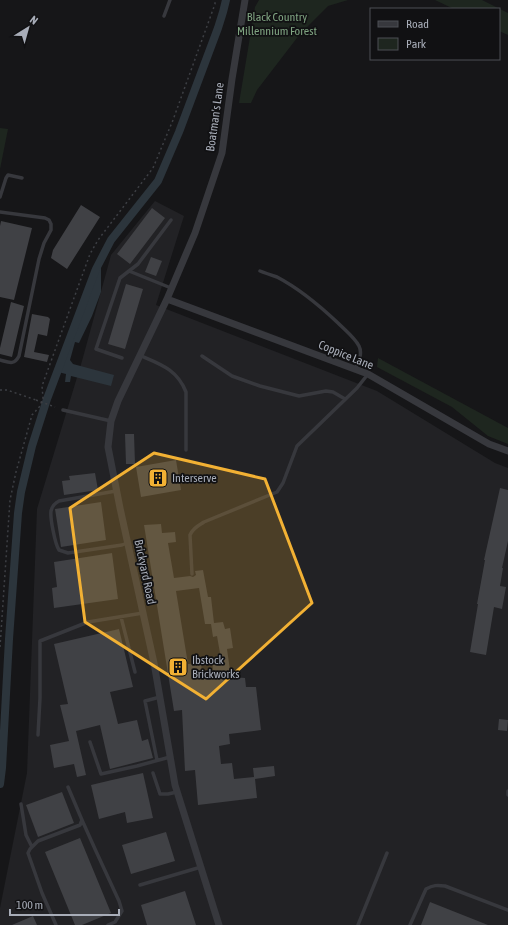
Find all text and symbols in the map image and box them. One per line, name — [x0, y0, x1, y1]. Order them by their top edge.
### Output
north arrow — [8, 8, 48, 48]
legend — [370, 8, 500, 60]
park label: Black Country Millennium Forest — [237, 10, 317, 38]
text: N — [28, 13, 40, 27]
text: Road — [406, 17, 429, 31]
text: Park — [406, 37, 427, 51]
street label: Boatman's Lane — [203, 82, 227, 152]
street label: Coppice Lane — [316, 338, 376, 372]
building icon: Interserve — [147, 467, 169, 489]
place label: Interserve — [172, 471, 217, 485]
street label: Brickyard Road — [131, 538, 159, 606]
place label: Ibstock Brickworks — [192, 653, 239, 681]
building icon: Ibstock Brickworks — [167, 656, 189, 678]
scale bar — [10, 891, 119, 917]
text: 100 m — [16, 898, 43, 912]

